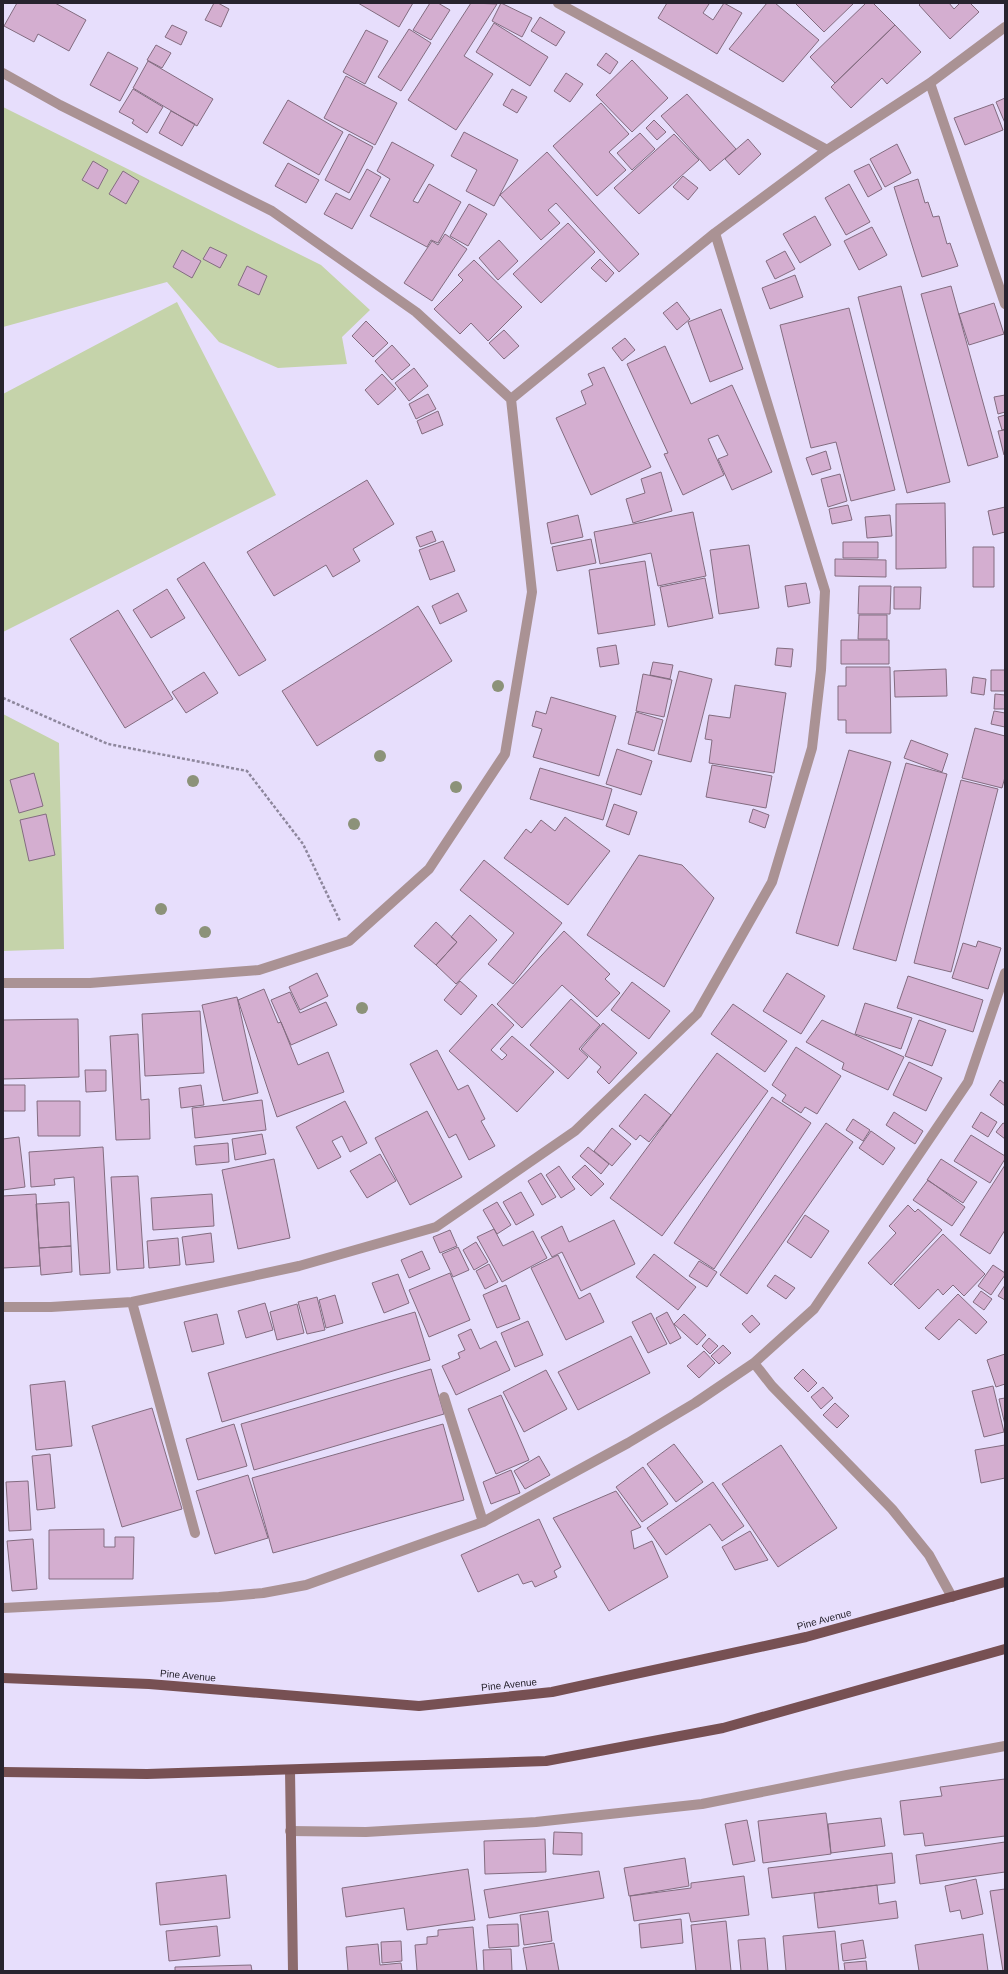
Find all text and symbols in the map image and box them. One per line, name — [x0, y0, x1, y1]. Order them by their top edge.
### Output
street label: Pine Avenue — [796, 1607, 853, 1632]
street label: Pine Avenue — [160, 1668, 217, 1683]
street label: Pine Avenue — [481, 1676, 538, 1693]

